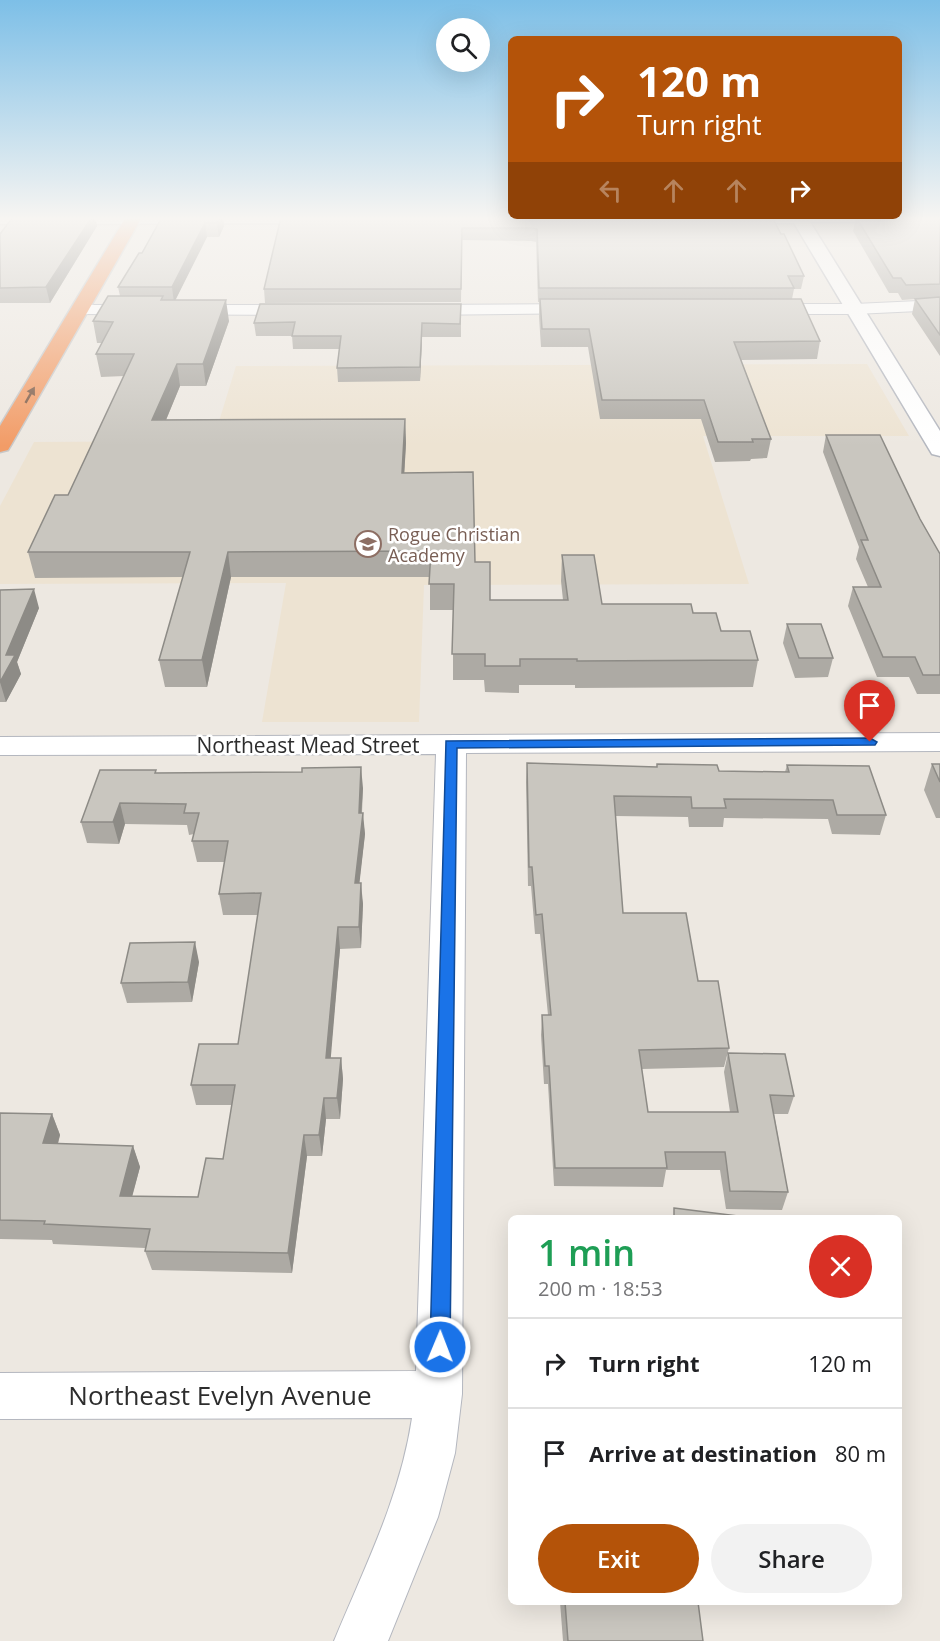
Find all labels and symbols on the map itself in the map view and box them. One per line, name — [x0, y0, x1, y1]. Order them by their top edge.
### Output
one-way arrow — [24, 387, 35, 403]
place label: Rogue Christian Academy — [388, 522, 520, 567]
school or university icon: Rogue Christian Academy — [353, 529, 383, 559]
pin — [844, 680, 895, 742]
street label: Northeast Mead Street — [196, 731, 420, 759]
position arrow — [408, 1315, 472, 1379]
street label: Northeast Evelyn Avenue — [68, 1377, 372, 1413]

